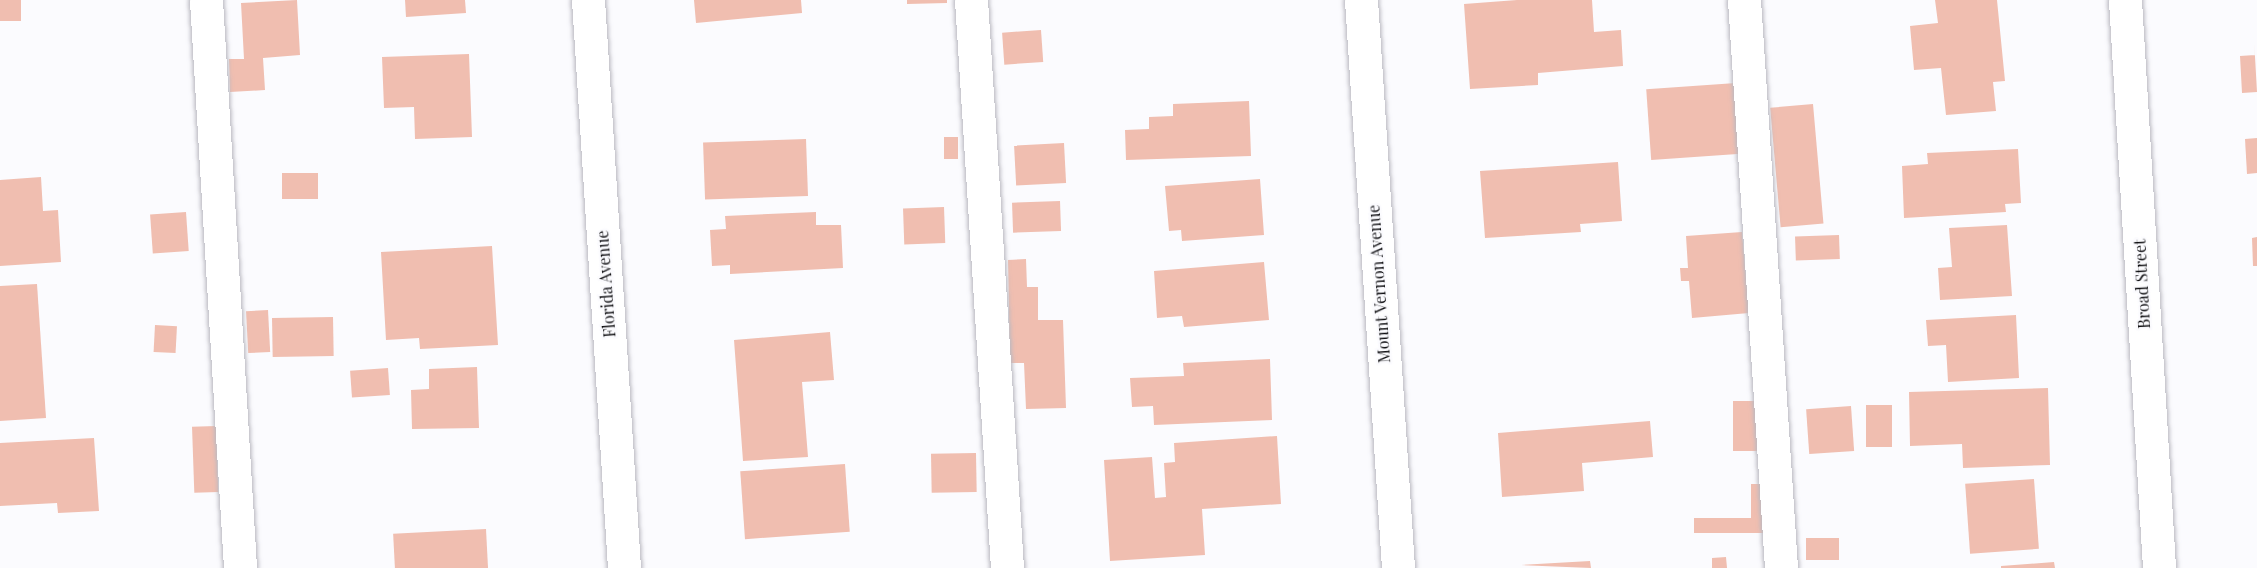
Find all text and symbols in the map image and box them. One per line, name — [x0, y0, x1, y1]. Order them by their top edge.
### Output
street label: Mount Vernon Avenue — [1364, 204, 1394, 364]
street label: Florida Avenue — [593, 229, 619, 339]
street label: Broad Street — [2130, 239, 2154, 329]

